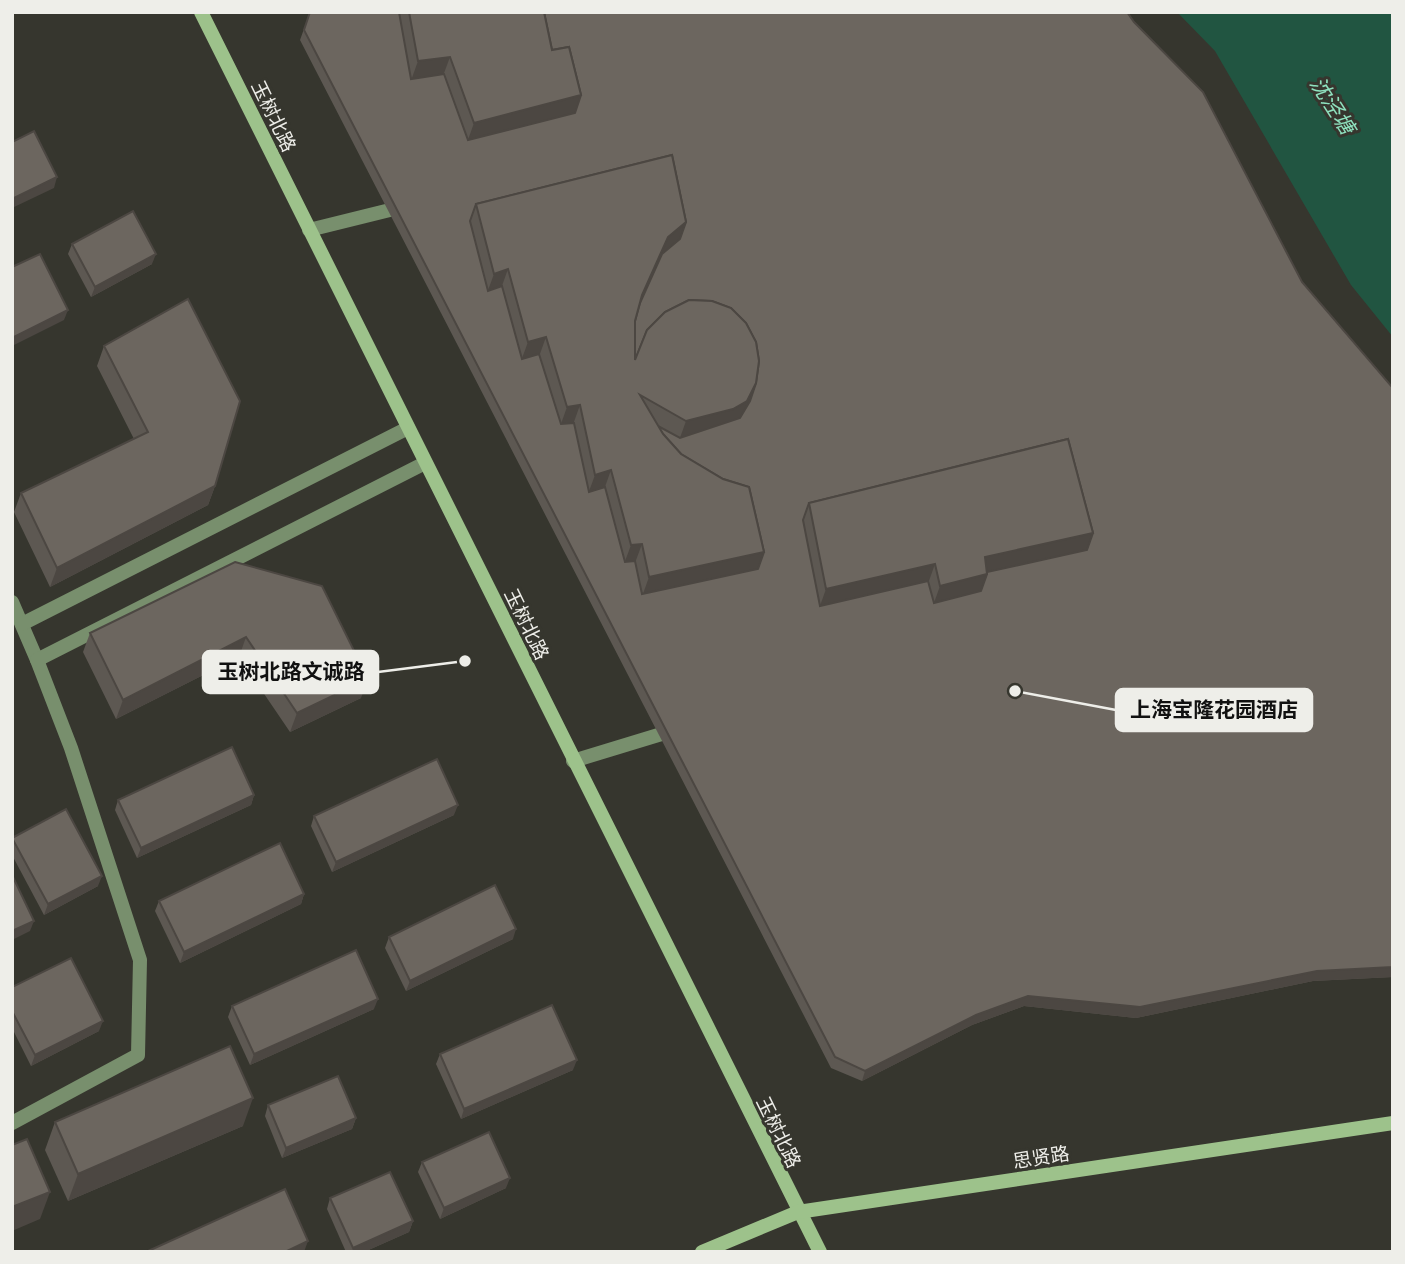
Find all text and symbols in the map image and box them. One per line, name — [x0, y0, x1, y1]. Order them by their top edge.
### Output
water label: 沈泾塘 — [1306, 72, 1362, 140]
street label: 玉树北路 — [247, 77, 301, 155]
street label: 玉树北路 — [500, 585, 554, 663]
callout: 玉树北路文诚路 — [203, 651, 378, 693]
text: 玉树北路文诚路 — [218, 659, 365, 683]
callout: 上海宝隆花园酒店 — [1116, 689, 1312, 731]
text: 上海宝隆花园酒店 — [1130, 697, 1298, 721]
street label: 玉树北路 — [752, 1093, 806, 1171]
street label: 思贤路 — [1011, 1142, 1071, 1172]

